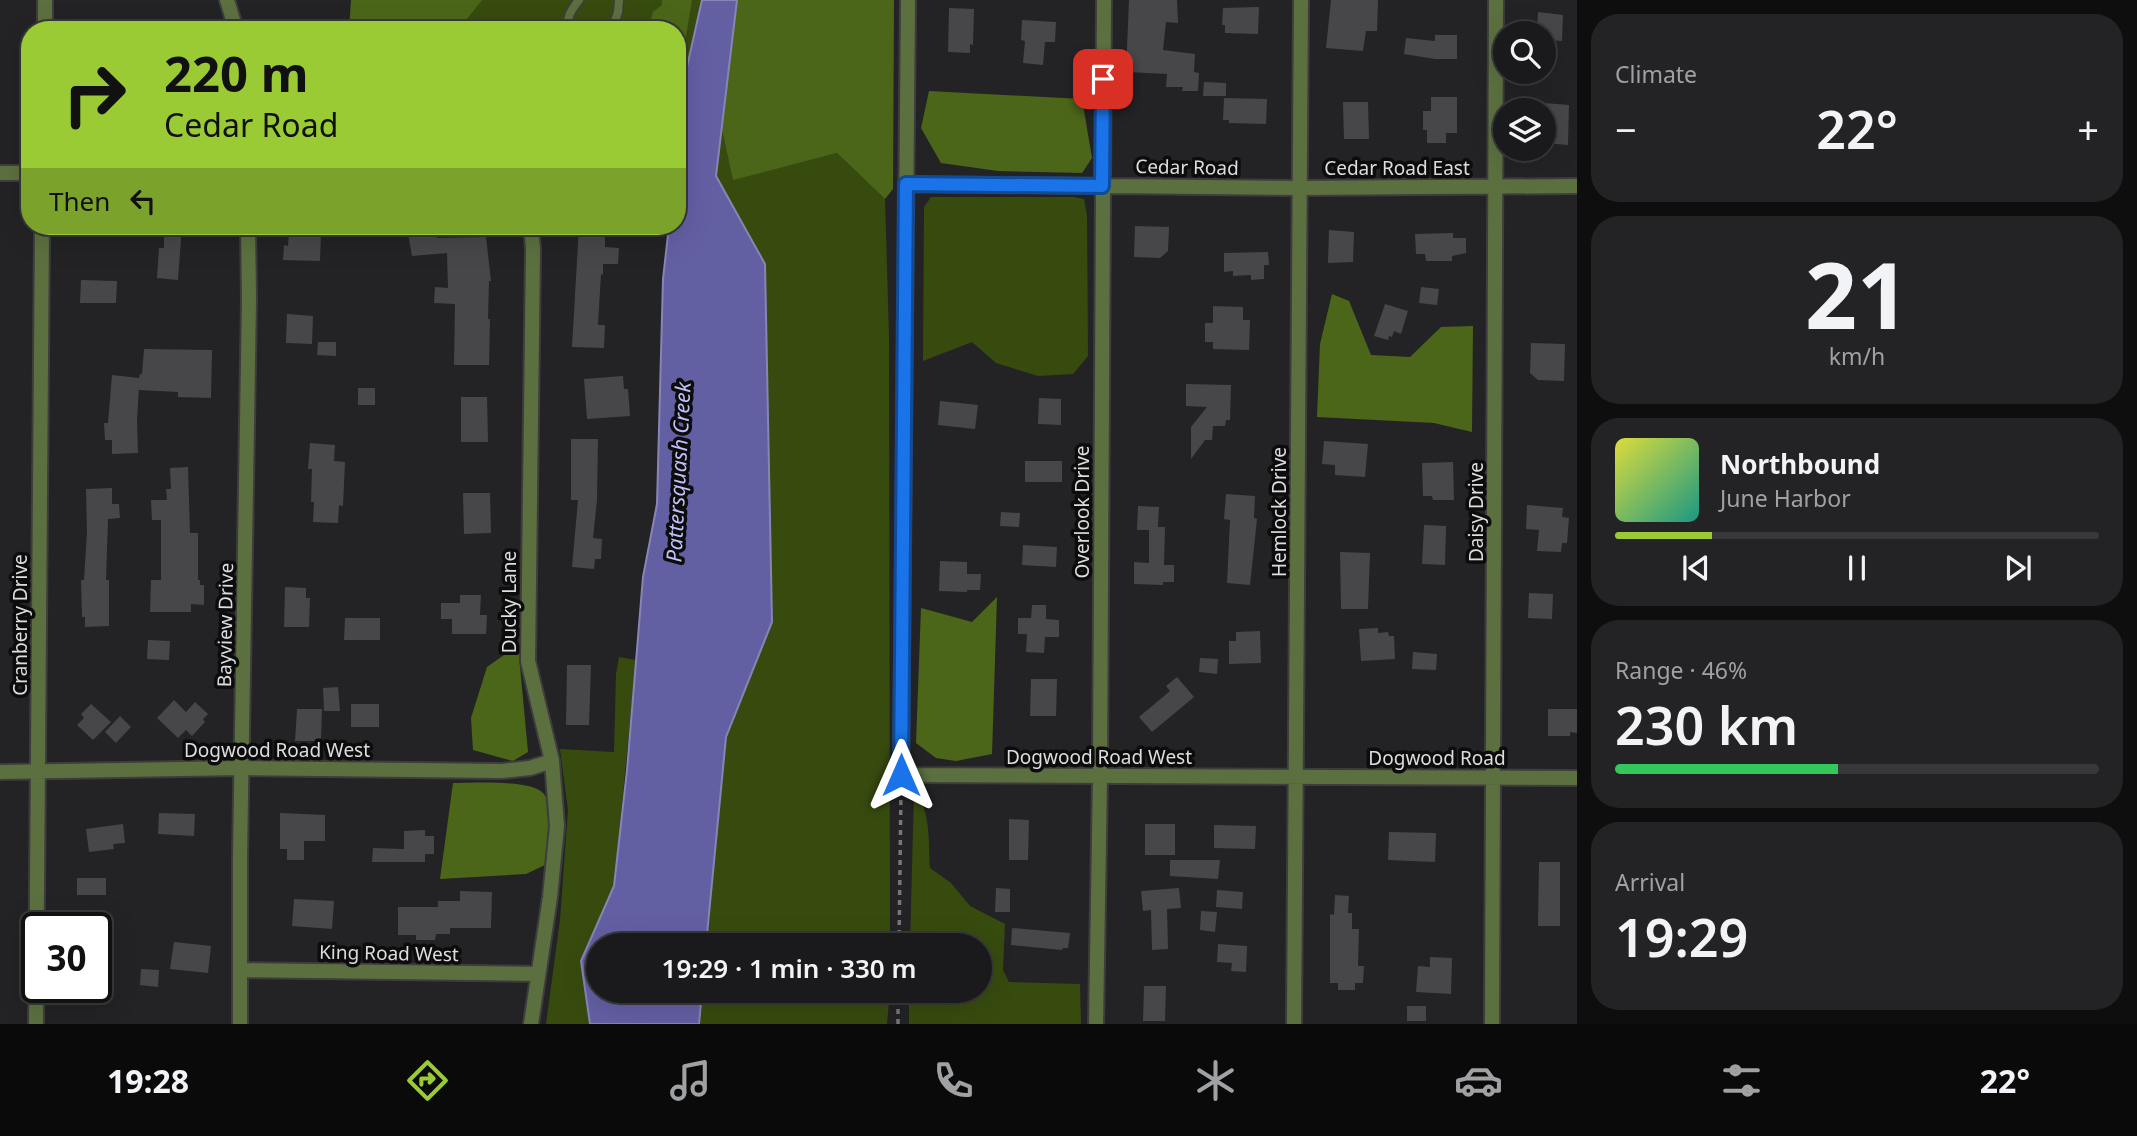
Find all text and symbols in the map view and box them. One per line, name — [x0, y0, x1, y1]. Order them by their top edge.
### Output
map controls — [1493, 21, 1556, 161]
button: search — [1493, 21, 1556, 84]
text: 220 m — [164, 40, 309, 106]
icon: right — [49, 49, 140, 140]
pin — [1073, 49, 1133, 109]
text: Climate — [1615, 58, 1697, 90]
icon: arrive — [1084, 60, 1122, 98]
text: 22° — [1816, 93, 1898, 164]
button: layers — [1493, 98, 1556, 161]
text: Cedar Road — [164, 103, 338, 146]
text: − — [1615, 103, 1637, 155]
text: + — [2077, 103, 2099, 155]
street label: Cedar Road — [1135, 153, 1239, 181]
street label: Cedar Road East — [1324, 155, 1470, 181]
icon: left — [124, 182, 162, 220]
text: Then — [49, 183, 110, 219]
text: 21 — [1805, 232, 1909, 356]
text: km/h — [1829, 340, 1885, 372]
water label: Pattersquash Creek — [659, 380, 697, 563]
street label: Overlook Drive — [1069, 445, 1095, 579]
text: Northbound — [1720, 446, 1880, 482]
street label: Hemlock Drive — [1266, 447, 1292, 577]
street label: Daisy Drive — [1463, 462, 1489, 562]
text: June Harbor — [1720, 482, 1851, 514]
icon: previous — [1677, 549, 1715, 587]
icon: pause — [1838, 549, 1876, 587]
icon: next — [1999, 549, 2037, 587]
street label: Ducky Lane — [496, 551, 522, 653]
street label: Cranberry Drive — [7, 554, 33, 696]
street label: Bayview Drive — [211, 563, 239, 687]
text: Range · 46% — [1615, 654, 1747, 686]
text: 230 km — [1615, 689, 1798, 760]
street label: Dogwood Road West — [184, 737, 370, 763]
position arrow — [864, 738, 938, 812]
street label: Dogwood Road West — [1006, 744, 1192, 770]
street label: Dogwood Road — [1368, 745, 1506, 771]
text: Arrival — [1615, 866, 1685, 898]
text: 19:29 — [1615, 901, 1748, 972]
speed limit sign: 30 — [21, 912, 112, 1003]
street label: King Road West — [319, 939, 459, 967]
text: 19:29 · 1 min · 330 m — [662, 950, 916, 986]
icon: directions — [403, 1056, 452, 1105]
icon: music — [666, 1056, 715, 1105]
icon: phone — [929, 1056, 978, 1105]
icon: climate — [1191, 1056, 1240, 1105]
icon: car — [1454, 1056, 1503, 1105]
icon: filters — [1717, 1056, 1766, 1105]
text: 19:28 — [107, 1059, 189, 1102]
text: 22° — [1980, 1059, 2030, 1102]

